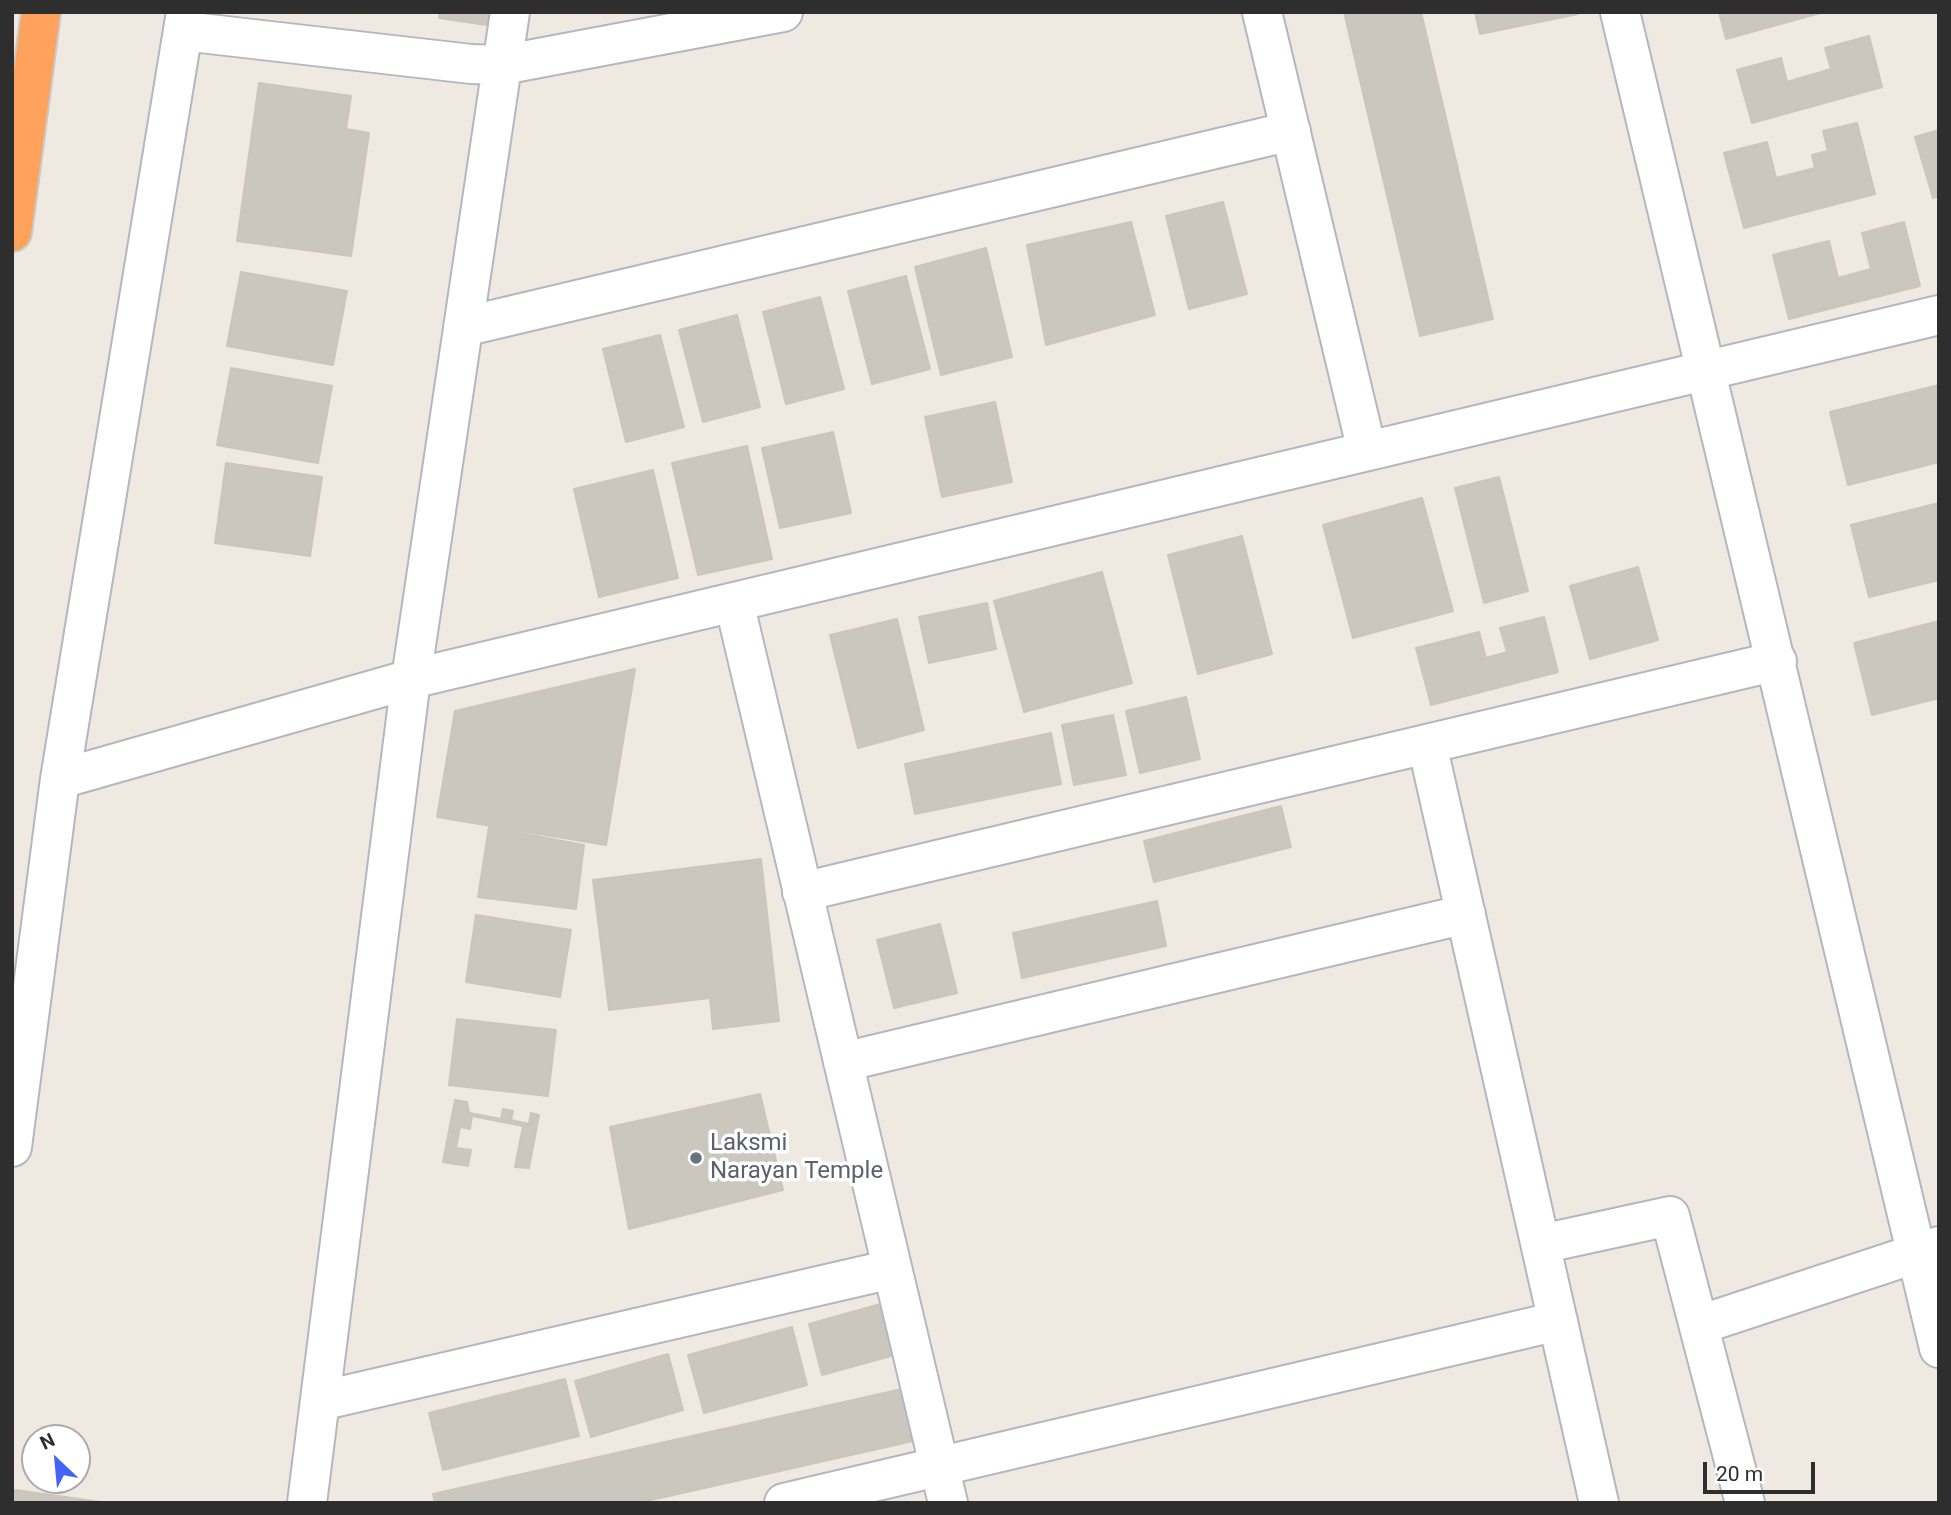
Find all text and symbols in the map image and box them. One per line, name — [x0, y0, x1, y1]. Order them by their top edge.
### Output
place label: Laksmi Narayan Temple — [710, 1130, 883, 1186]
marker: Laksmi Narayan Temple — [688, 1150, 704, 1166]
north arrow — [21, 1424, 91, 1494]
text: N — [36, 1428, 59, 1455]
scale bar — [1706, 1448, 1818, 1492]
text: 20 m — [1716, 1462, 1763, 1486]

